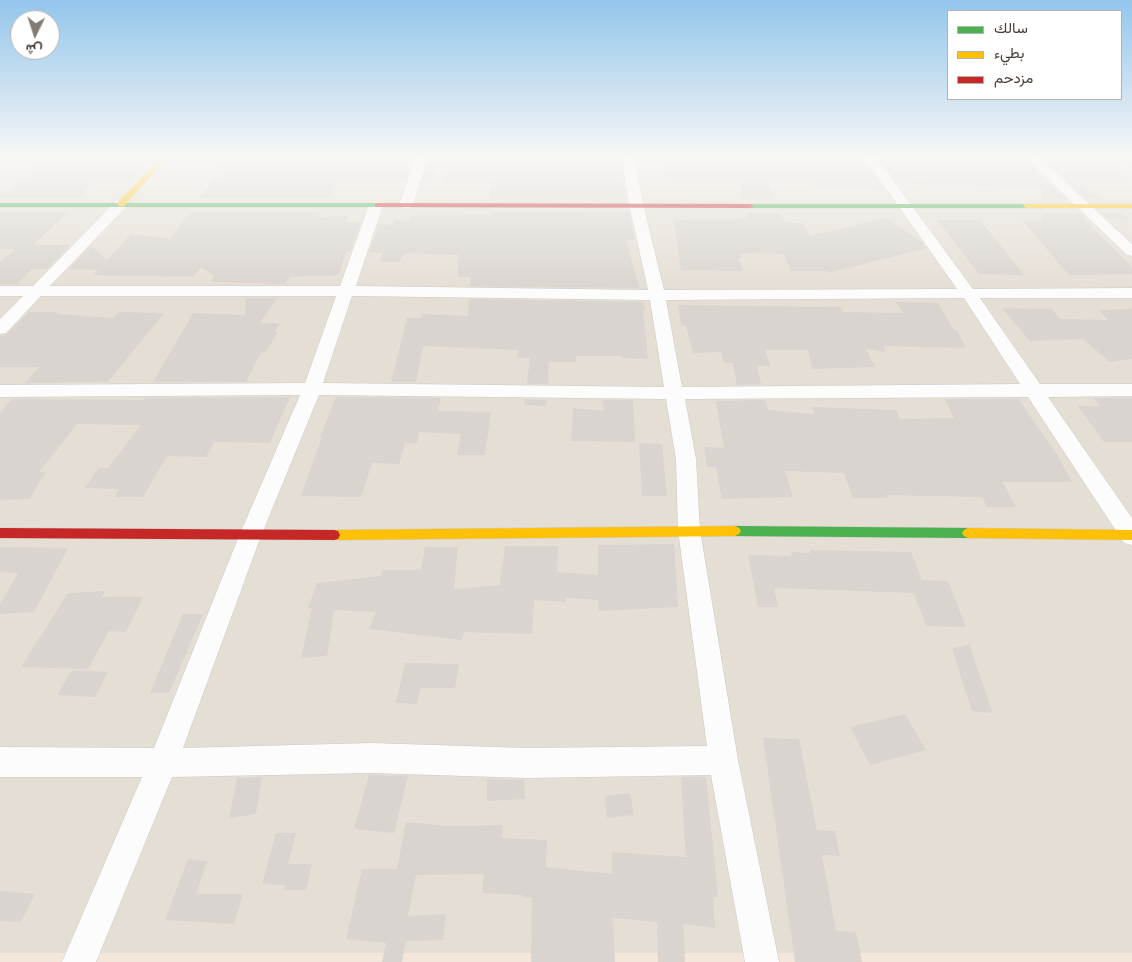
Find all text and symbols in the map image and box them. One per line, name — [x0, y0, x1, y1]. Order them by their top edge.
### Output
north arrow — [10, 10, 60, 60]
legend — [947, 10, 1122, 100]
text: سالك — [994, 19, 1028, 37]
text: ش — [25, 40, 43, 59]
text: بطيء — [994, 44, 1024, 62]
text: مزدحم — [994, 69, 1033, 87]

